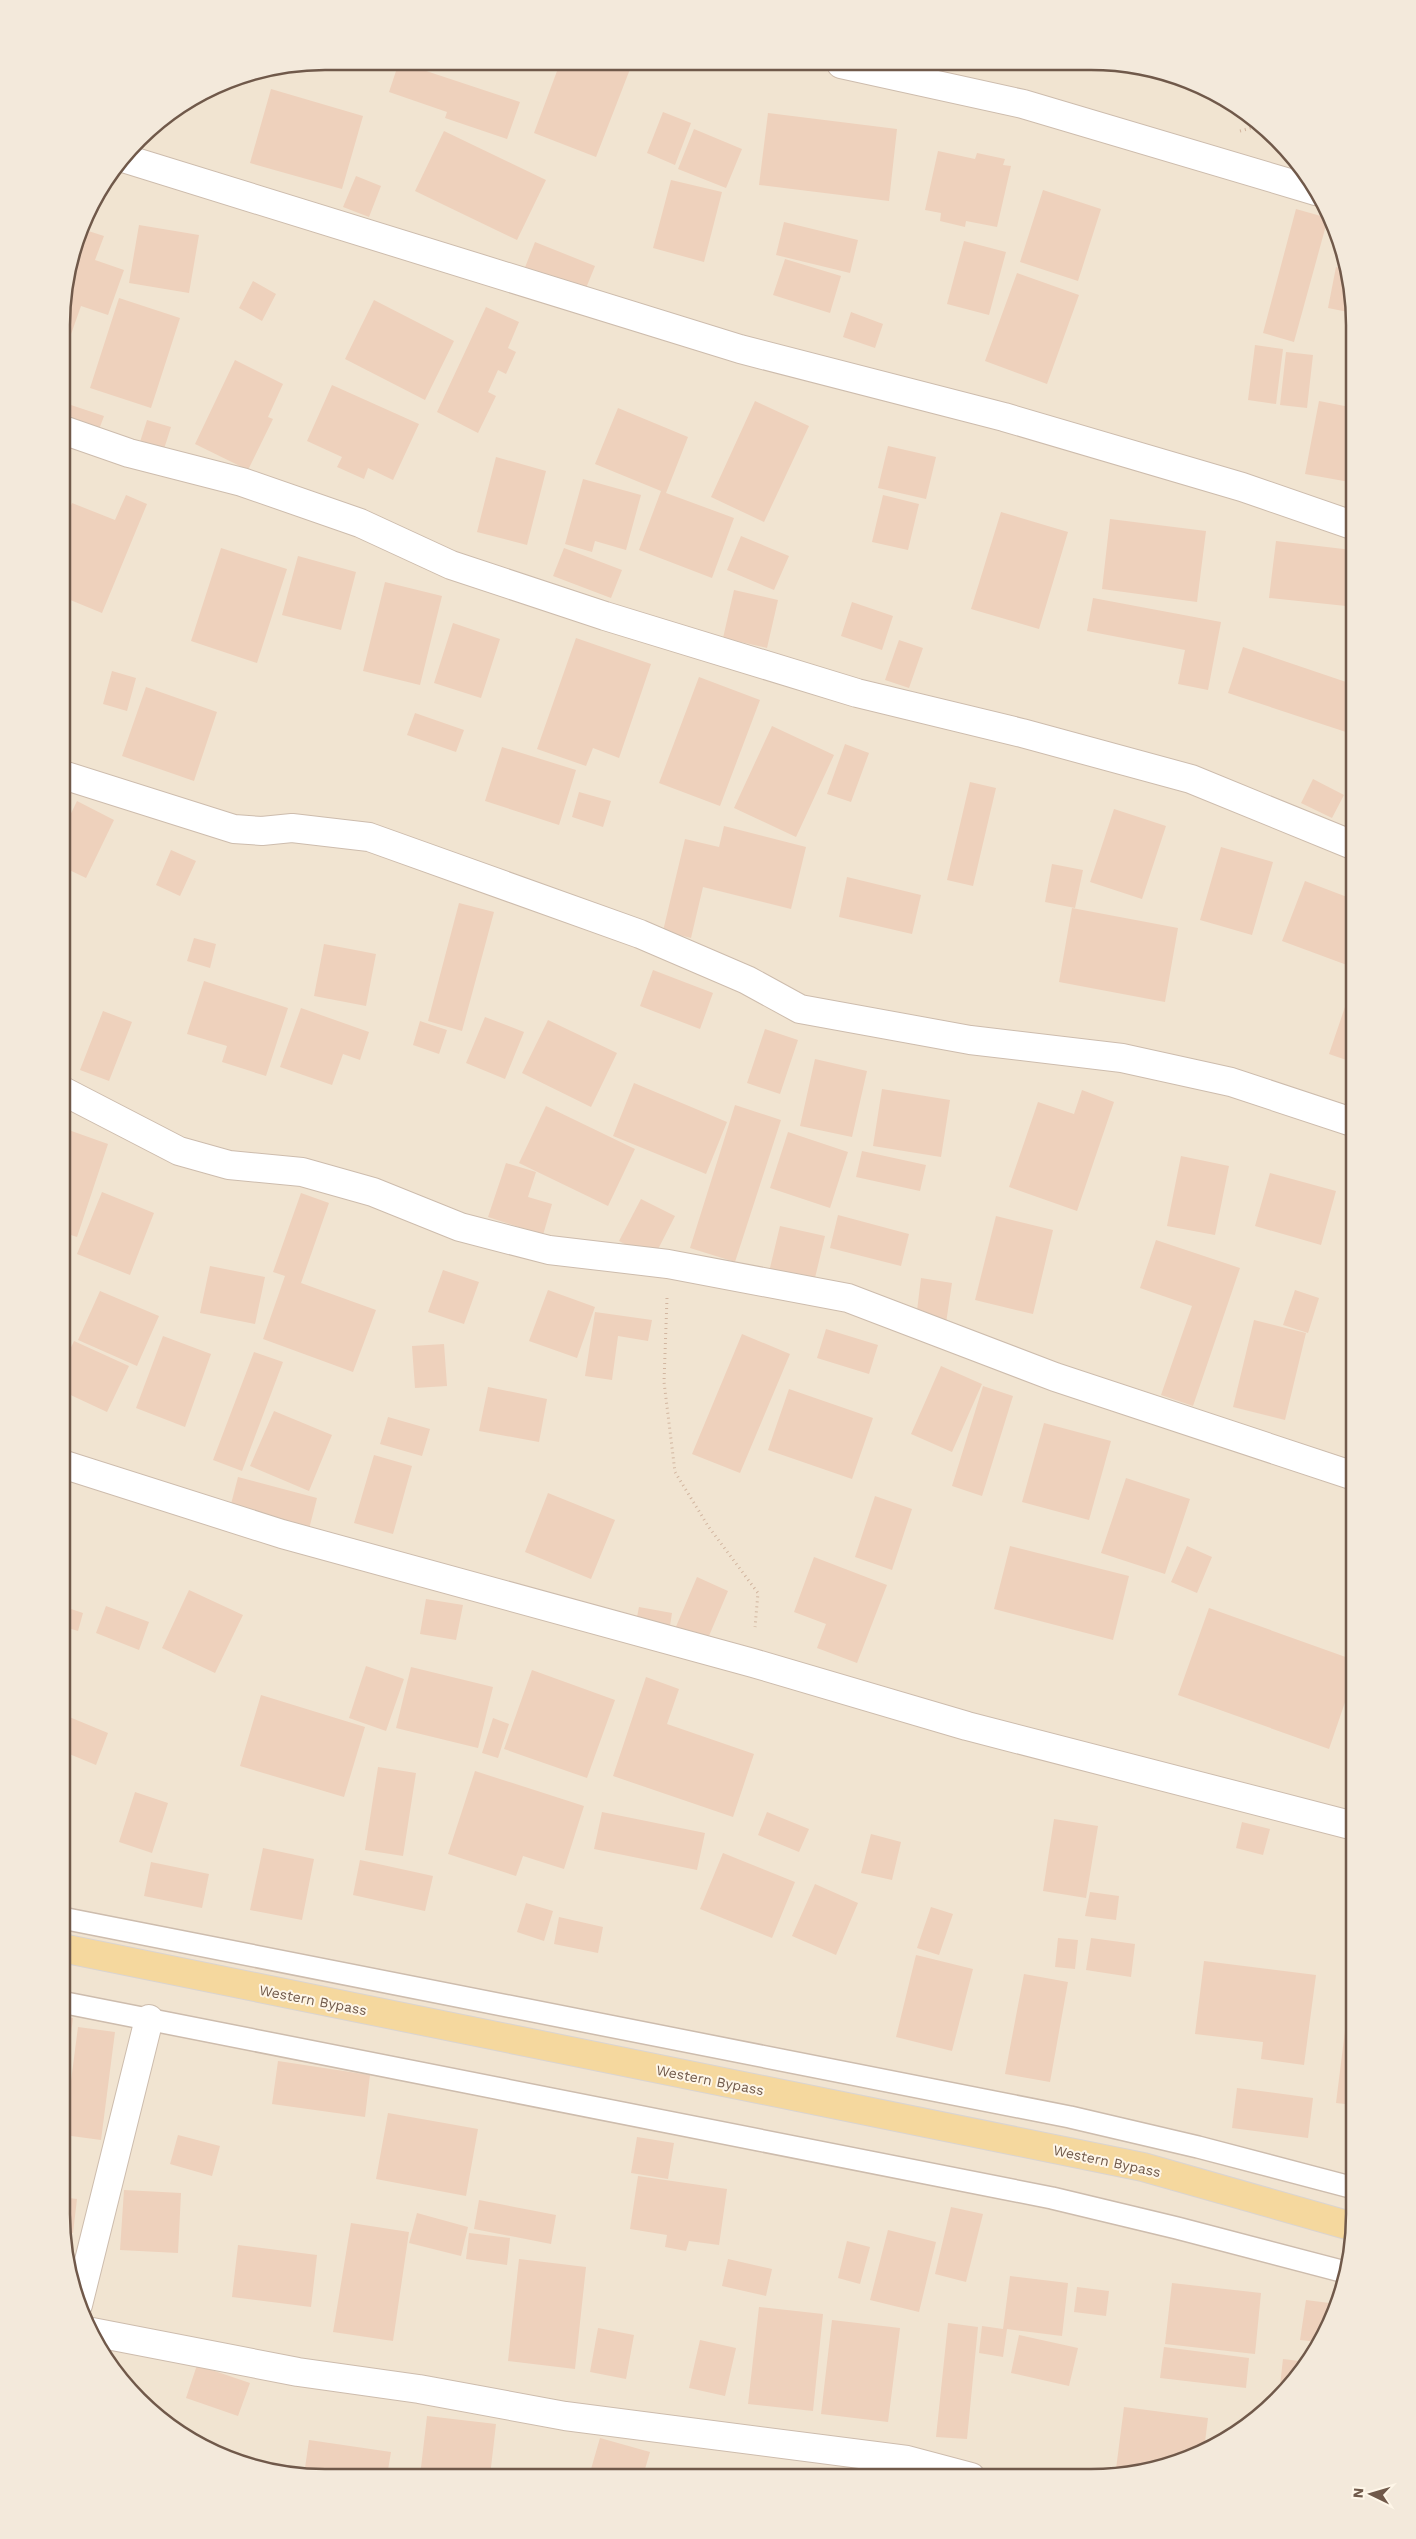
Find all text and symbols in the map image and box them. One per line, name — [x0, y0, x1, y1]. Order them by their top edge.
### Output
street label: Western Bypass — [258, 1982, 368, 2018]
street label: Western Bypass — [655, 2062, 765, 2098]
street label: Western Bypass — [1052, 2142, 1162, 2180]
north arrow — [1346, 2469, 1396, 2519]
text: N — [1350, 2487, 1366, 2499]

